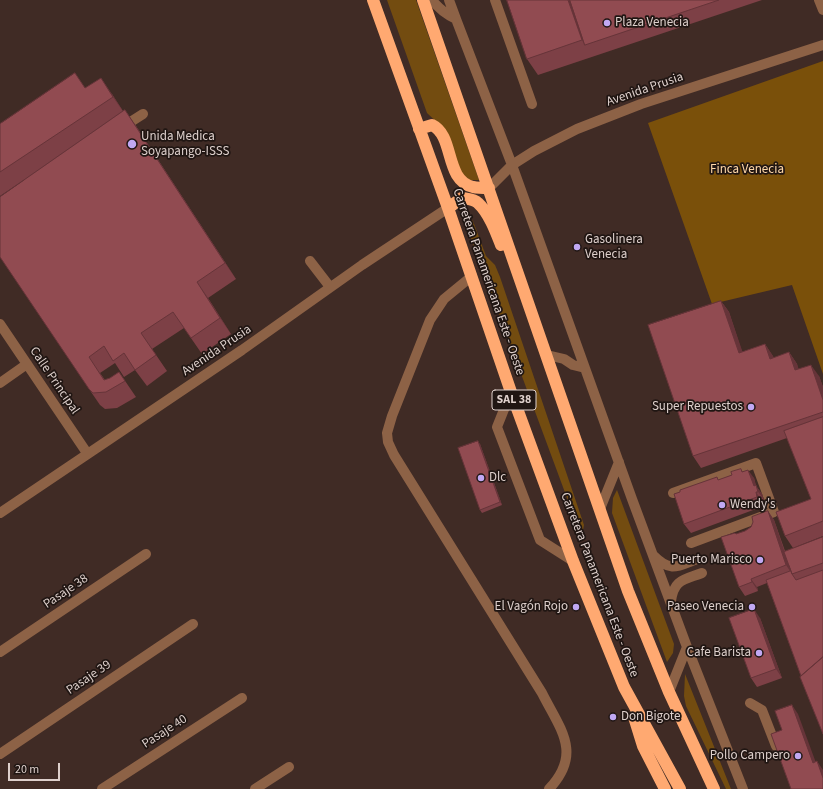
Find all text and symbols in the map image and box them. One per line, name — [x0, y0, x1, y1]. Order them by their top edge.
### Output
place label: Plaza Venecia — [615, 15, 689, 31]
marker: Plaza Venecia — [602, 18, 612, 28]
street label: Avenida Prusia — [605, 70, 685, 110]
place label: Unida Medica Soyapango-ISSS — [141, 129, 229, 160]
marker: Unida Medica Soyapango-ISSS — [126, 138, 138, 150]
park label: Finca Venecia — [710, 162, 784, 178]
street label: Carretera Panamericana Este - Oeste — [449, 186, 527, 378]
place label: Gasolinera Venecia — [585, 232, 643, 263]
marker: Gasolinera Venecia — [572, 242, 582, 252]
street label: Avenida Prusia — [179, 322, 255, 380]
street label: Calle Principal — [26, 344, 82, 418]
road number: SAL 38 — [492, 390, 536, 410]
place label: Super Repuestos — [652, 399, 743, 415]
marker: Super Repuestos — [746, 402, 756, 412]
place label: Dlc — [489, 470, 506, 486]
marker: Dlc — [476, 473, 486, 483]
street label: Carretera Panamericana Este - Oeste — [556, 490, 642, 680]
place label: Wendy's — [730, 497, 775, 513]
marker: Wendy's — [717, 500, 727, 510]
place label: Puerto Marisco — [671, 552, 752, 568]
marker: Puerto Marisco — [755, 555, 765, 565]
street label: Pasaje 38 — [41, 571, 91, 613]
place label: El Vagón Rojo — [495, 599, 568, 615]
place label: Paseo Venecia — [667, 599, 744, 615]
marker: El Vagón Rojo — [571, 602, 581, 612]
marker: Paseo Venecia — [747, 602, 757, 612]
place label: Cafe Barista — [687, 645, 751, 661]
marker: Cafe Barista — [754, 648, 764, 658]
street label: Pasaje 39 — [64, 657, 114, 699]
place label: Don Bigote — [621, 709, 680, 725]
street label: Pasaje 40 — [140, 712, 190, 752]
marker: Don Bigote — [608, 712, 618, 722]
place label: Pollo Campero — [710, 748, 790, 764]
marker: Pollo Campero — [793, 751, 803, 761]
scale bar — [10, 755, 62, 781]
text: 20 m — [15, 761, 39, 778]

